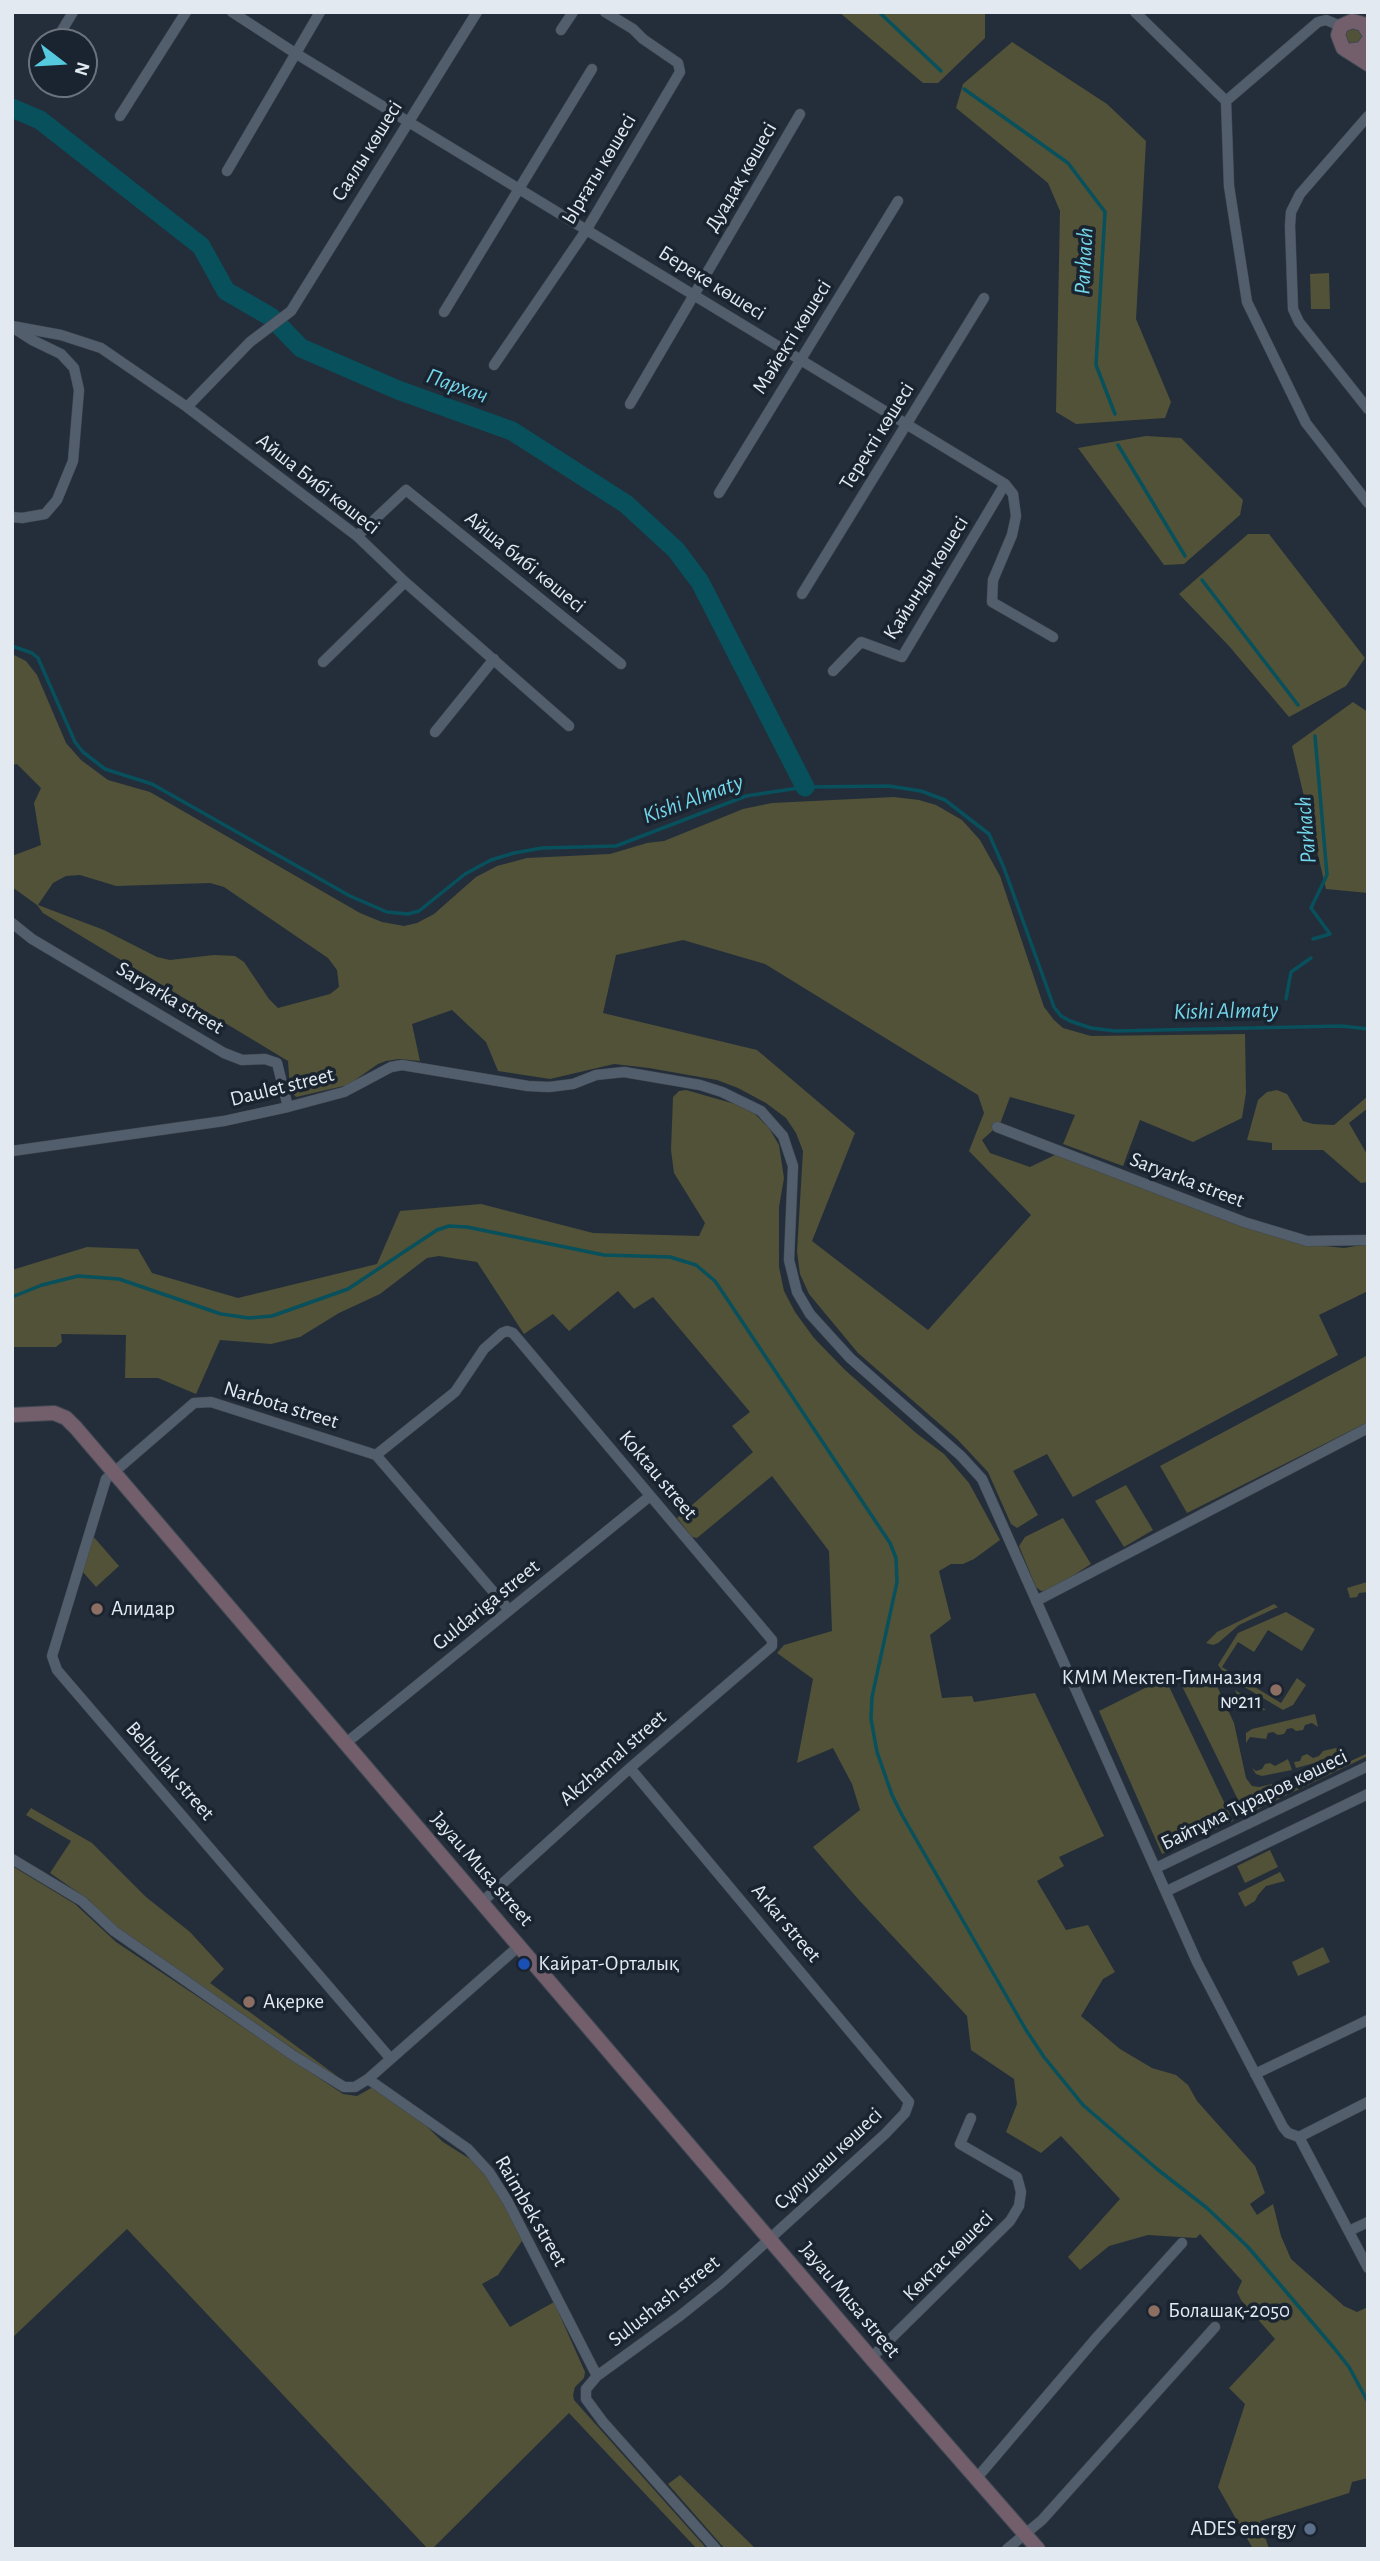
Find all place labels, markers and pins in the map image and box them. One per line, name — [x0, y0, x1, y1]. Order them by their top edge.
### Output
place label: Алидар — [111, 1596, 175, 1622]
marker: Алидар — [89, 1601, 105, 1617]
place label: КММ Мектеп-Гимназия №211 — [1061, 1665, 1262, 1715]
marker: КММ Мектеп-Гимназия №211 — [1268, 1682, 1284, 1698]
place label: Кайрат-Орталық — [538, 1951, 679, 1977]
marker: Кайрат-Орталық — [516, 1956, 532, 1972]
place label: Ақерке — [263, 1989, 324, 2015]
marker: Ақерке — [241, 1994, 257, 2010]
place label: Болашақ-2050 — [1168, 2298, 1290, 2324]
marker: Болашақ-2050 — [1146, 2303, 1162, 2319]
place label: ADES energy — [1191, 2516, 1296, 2542]
marker: ADES energy — [1302, 2521, 1318, 2537]

